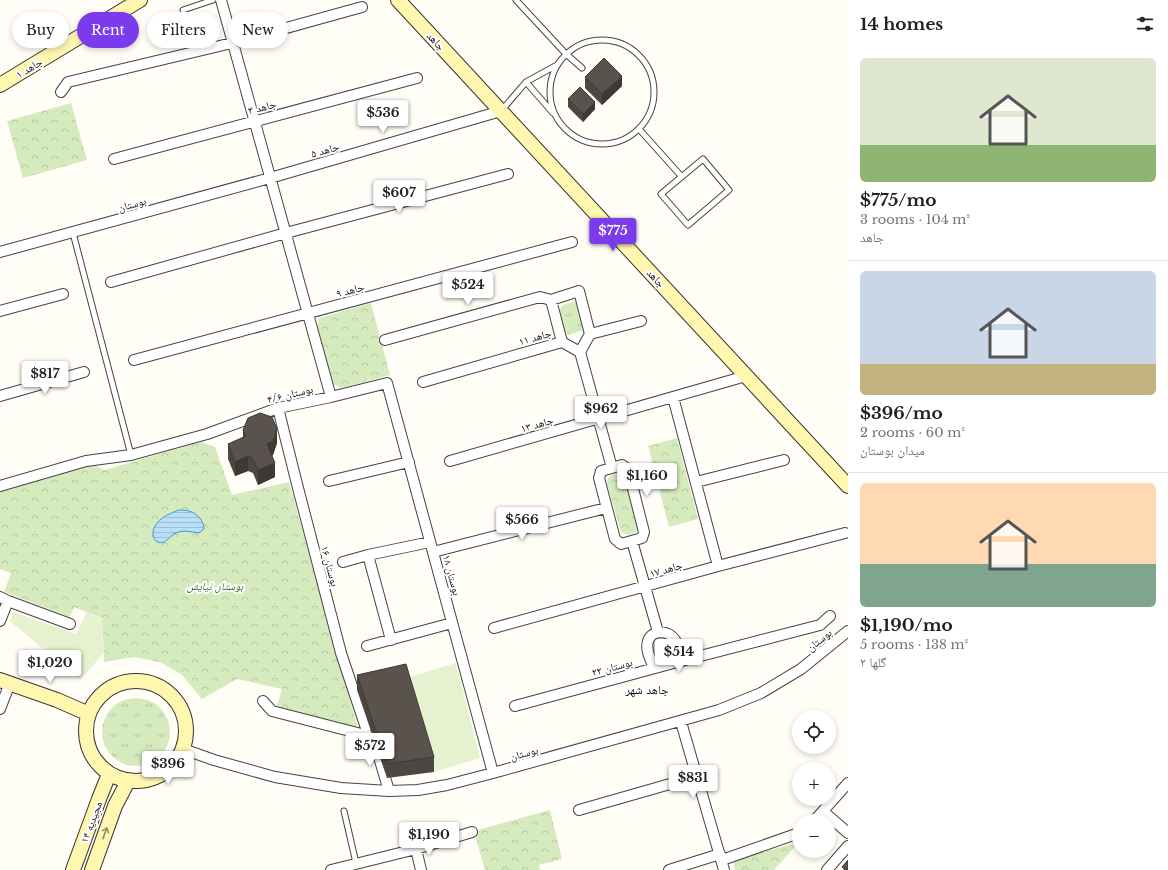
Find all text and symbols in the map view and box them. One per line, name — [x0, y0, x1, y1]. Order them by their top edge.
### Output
chip: Buy — [12, 12, 69, 48]
chip: Rent — [77, 12, 139, 48]
chip: Filters — [147, 12, 220, 48]
chip: New — [228, 12, 288, 48]
icon: filters — [1134, 13, 1156, 35]
text: 14 homes — [860, 14, 943, 35]
street label: جاهد — [424, 29, 448, 53]
street label: جاهد ۱ — [13, 55, 45, 81]
icon: home — [972, 84, 1044, 156]
street label: جاهد ۳ — [246, 97, 278, 117]
pin: $536 — [359, 100, 407, 134]
text: $536 — [366, 104, 400, 121]
street label: جاهد ۵ — [309, 139, 341, 161]
pin: $607 — [375, 180, 423, 214]
text: $607 — [382, 184, 416, 201]
text: $775/mo — [860, 190, 937, 211]
street label: بوستان — [116, 193, 148, 215]
text: 3 rooms · 104 m² — [860, 211, 970, 228]
pin: $775 — [589, 218, 637, 252]
text: $775 — [598, 222, 628, 239]
text: جاهد — [860, 229, 884, 246]
street label: جاهد — [644, 266, 668, 290]
pin: $524 — [444, 272, 492, 306]
text: $524 — [451, 276, 485, 293]
street label: جاهد ۹ — [334, 280, 366, 300]
icon: home — [972, 297, 1044, 369]
street label: جاهد ۱۱ — [517, 326, 553, 348]
pin: $817 — [21, 361, 69, 395]
text: $817 — [30, 365, 60, 382]
street label: بوستان ۴/۶ — [266, 382, 314, 406]
pin: $962 — [577, 396, 625, 430]
text: $962 — [584, 400, 618, 417]
text: $396/mo — [860, 403, 943, 424]
street label: جاهد ۱۳ — [519, 413, 555, 435]
text: 2 rooms · 60 m² — [860, 424, 965, 441]
text: میدان بوستان — [860, 442, 925, 459]
pin: $1,160 — [614, 463, 680, 497]
text: $1,160 — [626, 467, 668, 484]
pin: $566 — [498, 507, 546, 541]
icon: home — [972, 509, 1044, 581]
text: $566 — [505, 511, 539, 528]
street label: بوستان ۱۶ — [318, 544, 342, 588]
street label: بوستان ۱۸ — [440, 553, 464, 597]
street label: جاهد ۱۷ — [648, 558, 684, 580]
park label: بوستان نیایش — [187, 579, 244, 593]
text: $1,190/mo — [860, 615, 953, 636]
street label: بوستان — [803, 626, 835, 654]
text: 5 rooms · 138 m² — [860, 636, 968, 653]
pin: $514 — [655, 639, 703, 673]
text: $514 — [664, 643, 694, 660]
pin: $1,020 — [17, 650, 83, 684]
text: $1,020 — [27, 654, 73, 671]
text: گلها ۲ — [860, 654, 886, 671]
street label: بوستان ۲۲ — [590, 655, 634, 679]
district label: جاهد شهر — [624, 682, 669, 697]
map controls — [792, 710, 836, 858]
button: locate — [792, 710, 836, 754]
pin: $572 — [346, 733, 394, 767]
text: $572 — [354, 737, 386, 754]
street label: بوستان — [508, 743, 540, 763]
pin: $396 — [144, 751, 192, 785]
text: $396 — [151, 755, 185, 772]
button: + — [792, 762, 836, 806]
pin: $831 — [669, 765, 717, 799]
text: $831 — [678, 769, 708, 786]
street label: مجیدیه ۱۴ — [77, 799, 105, 845]
button: − — [792, 814, 836, 858]
pin: $1,190 — [396, 822, 462, 856]
text: $1,190 — [408, 826, 450, 843]
one-way arrow — [102, 828, 110, 840]

